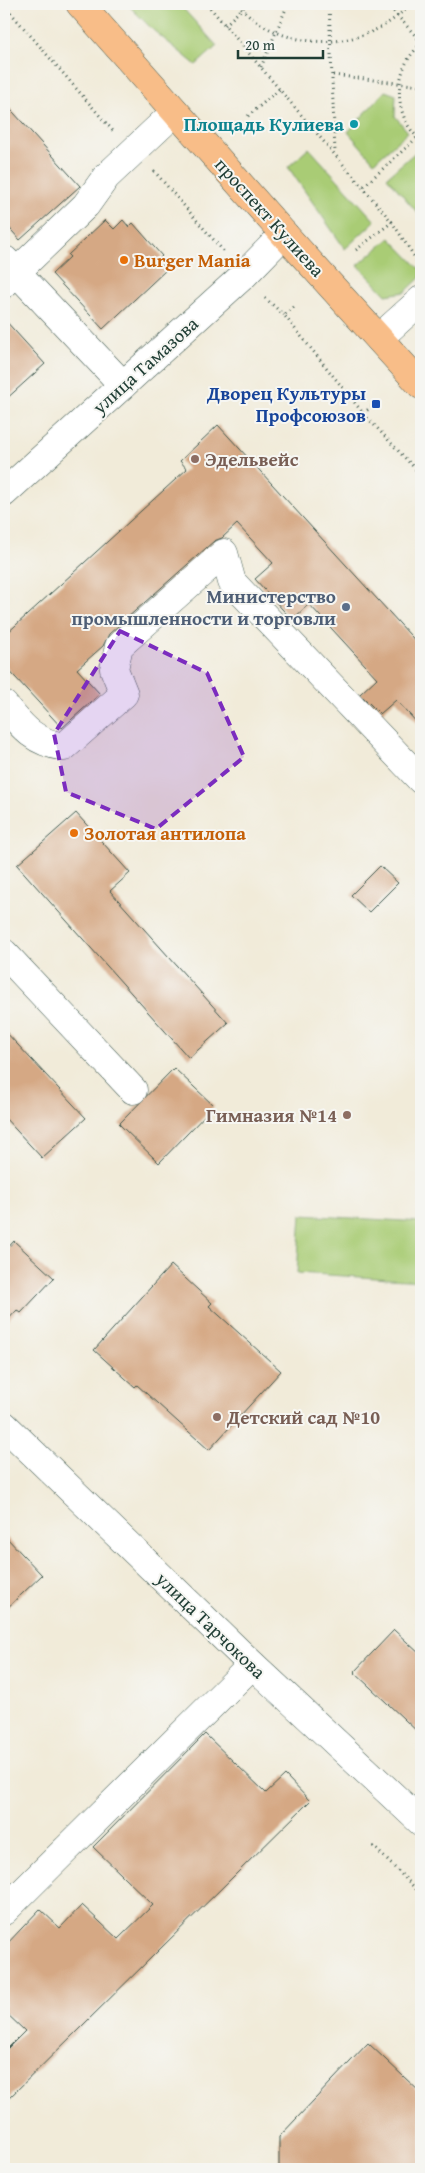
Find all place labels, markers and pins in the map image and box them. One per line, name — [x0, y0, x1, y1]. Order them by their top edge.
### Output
place label: Площадь Кулиева — [184, 110, 344, 138]
marker: Площадь Кулиева — [348, 118, 360, 130]
place label: Burger Mania — [134, 246, 251, 274]
marker: Burger Mania — [118, 254, 130, 266]
place label: Дворец Культуры Профсоюзов — [206, 379, 366, 429]
marker: Дворец Культуры Профсоюзов — [370, 398, 382, 410]
place label: Эдельвейс — [205, 445, 299, 473]
marker: Эдельвейс — [189, 453, 201, 465]
place label: Министерство промышленности и торговли — [72, 582, 336, 632]
marker: Министерство промышленности и торговли — [340, 601, 352, 613]
place label: Золотая антилопа — [84, 819, 246, 847]
marker: Золотая антилопа — [68, 827, 80, 839]
place label: Гимназия №14 — [206, 1101, 337, 1129]
marker: Гимназия №14 — [341, 1109, 353, 1121]
place label: Детский сад №10 — [226, 1403, 380, 1431]
marker: Детский сад №10 — [211, 1411, 223, 1423]

